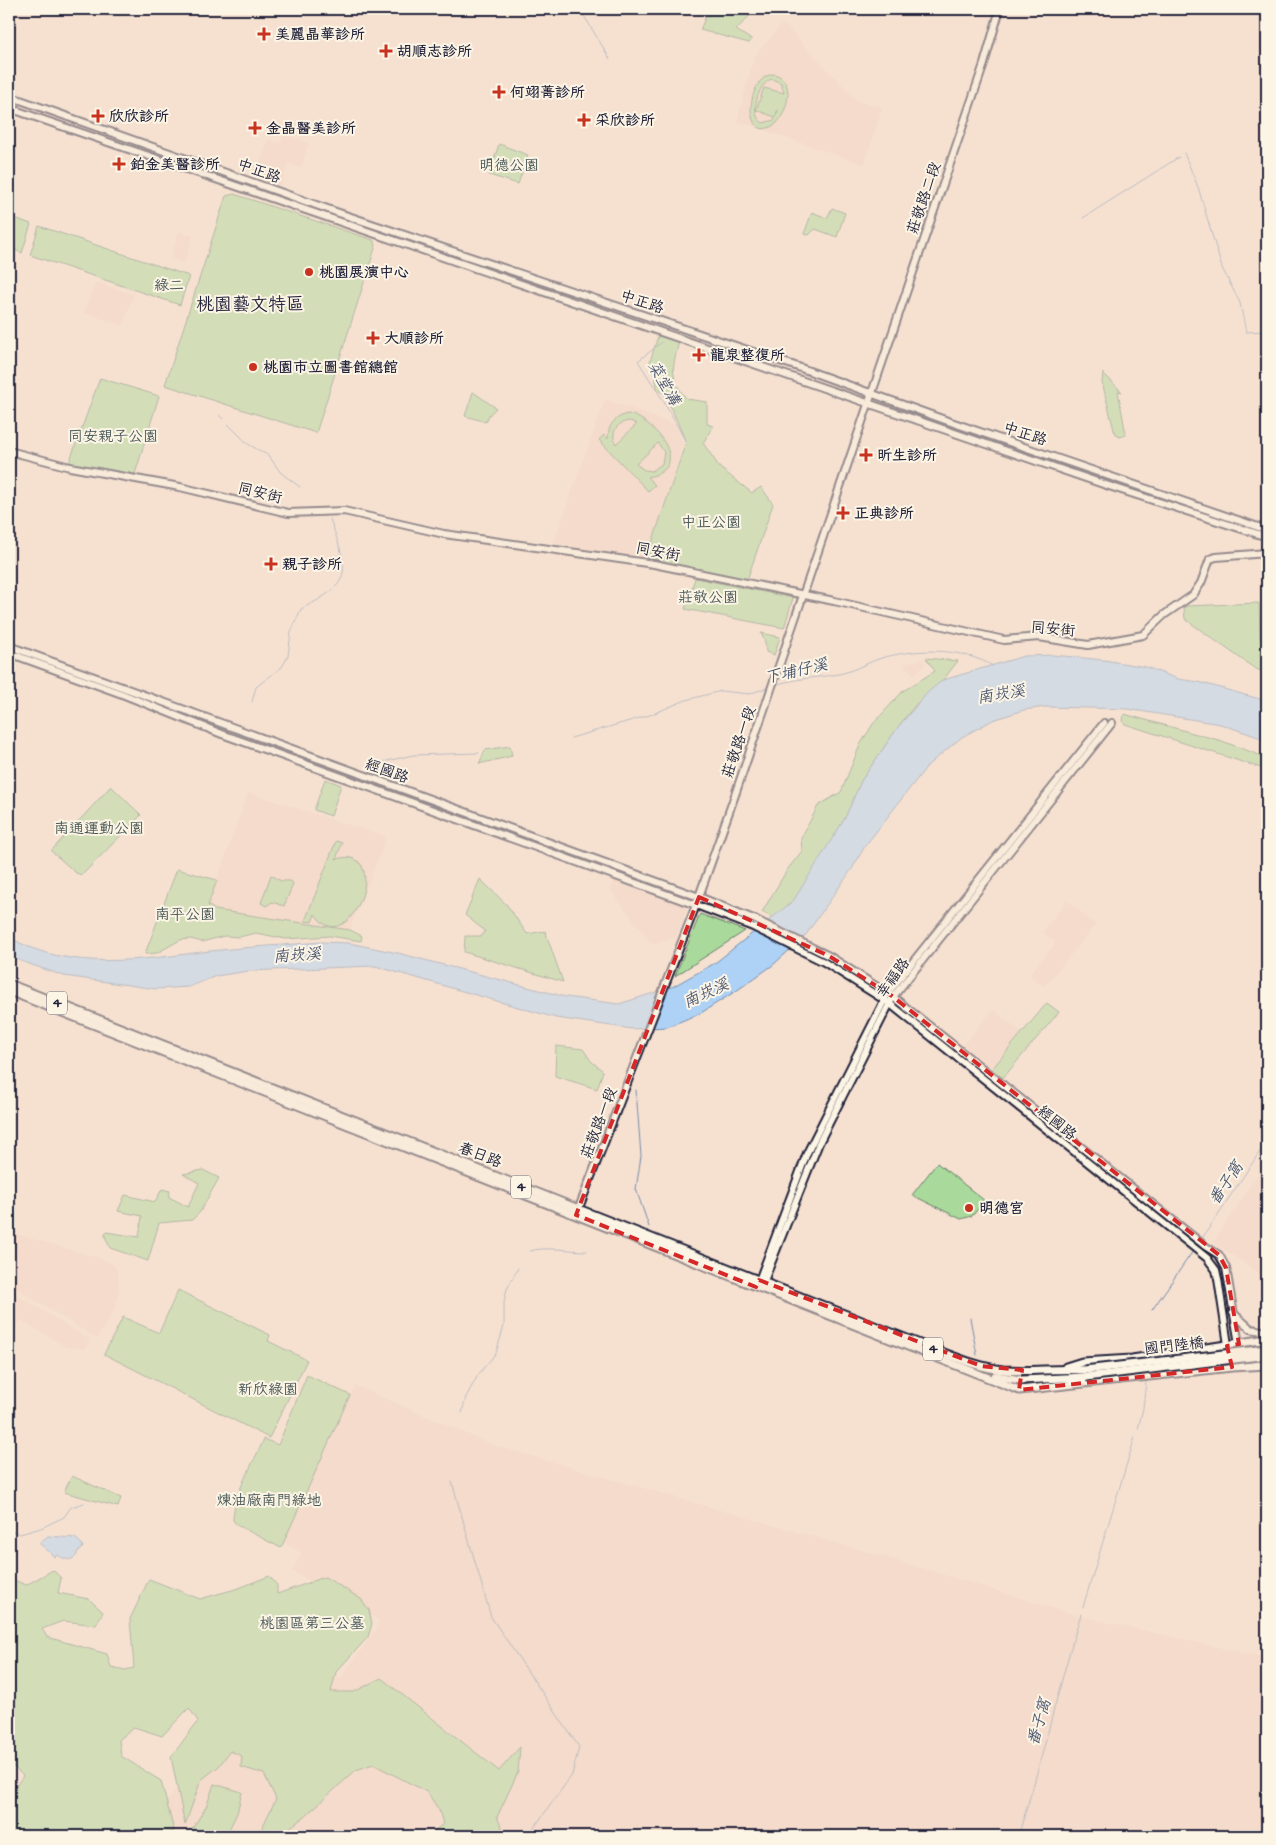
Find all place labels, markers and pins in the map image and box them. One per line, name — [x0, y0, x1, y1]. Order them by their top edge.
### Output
place label: 美麗晶華診所 — [275, 24, 365, 45]
marker: 美麗晶華診所 — [257, 27, 271, 41]
place label: 胡順志診所 — [397, 41, 472, 62]
marker: 胡順志診所 — [379, 44, 393, 58]
place label: 何翊菁診所 — [510, 82, 585, 103]
marker: 何翊菁診所 — [492, 85, 506, 99]
place label: 欣欣診所 — [109, 106, 169, 127]
marker: 欣欣診所 — [91, 109, 105, 123]
place label: 采欣診所 — [595, 110, 655, 131]
marker: 采欣診所 — [577, 113, 591, 127]
place label: 金晶醫美診所 — [266, 118, 356, 139]
marker: 金晶醫美診所 — [248, 121, 262, 135]
place label: 鉑金美醫診所 — [130, 154, 220, 175]
marker: 鉑金美醫診所 — [112, 157, 126, 171]
place label: 桃園展演中心 — [319, 262, 409, 283]
marker: 桃園展演中心 — [303, 266, 315, 278]
place label: 大順診所 — [384, 328, 444, 349]
marker: 大順診所 — [366, 331, 380, 345]
place label: 龍泉整復所 — [710, 345, 785, 366]
marker: 龍泉整復所 — [692, 348, 706, 362]
place label: 桃園市立圖書館總館 — [263, 357, 398, 378]
marker: 桃園市立圖書館總館 — [247, 361, 259, 373]
place label: 昕生診所 — [877, 445, 937, 466]
marker: 昕生診所 — [859, 448, 873, 462]
place label: 正典診所 — [854, 503, 914, 524]
marker: 正典診所 — [836, 506, 850, 520]
place label: 親子診所 — [282, 554, 342, 575]
marker: 親子診所 — [264, 557, 278, 571]
place label: 明德宮 — [979, 1198, 1024, 1219]
marker: 明德宮 — [963, 1202, 975, 1214]

